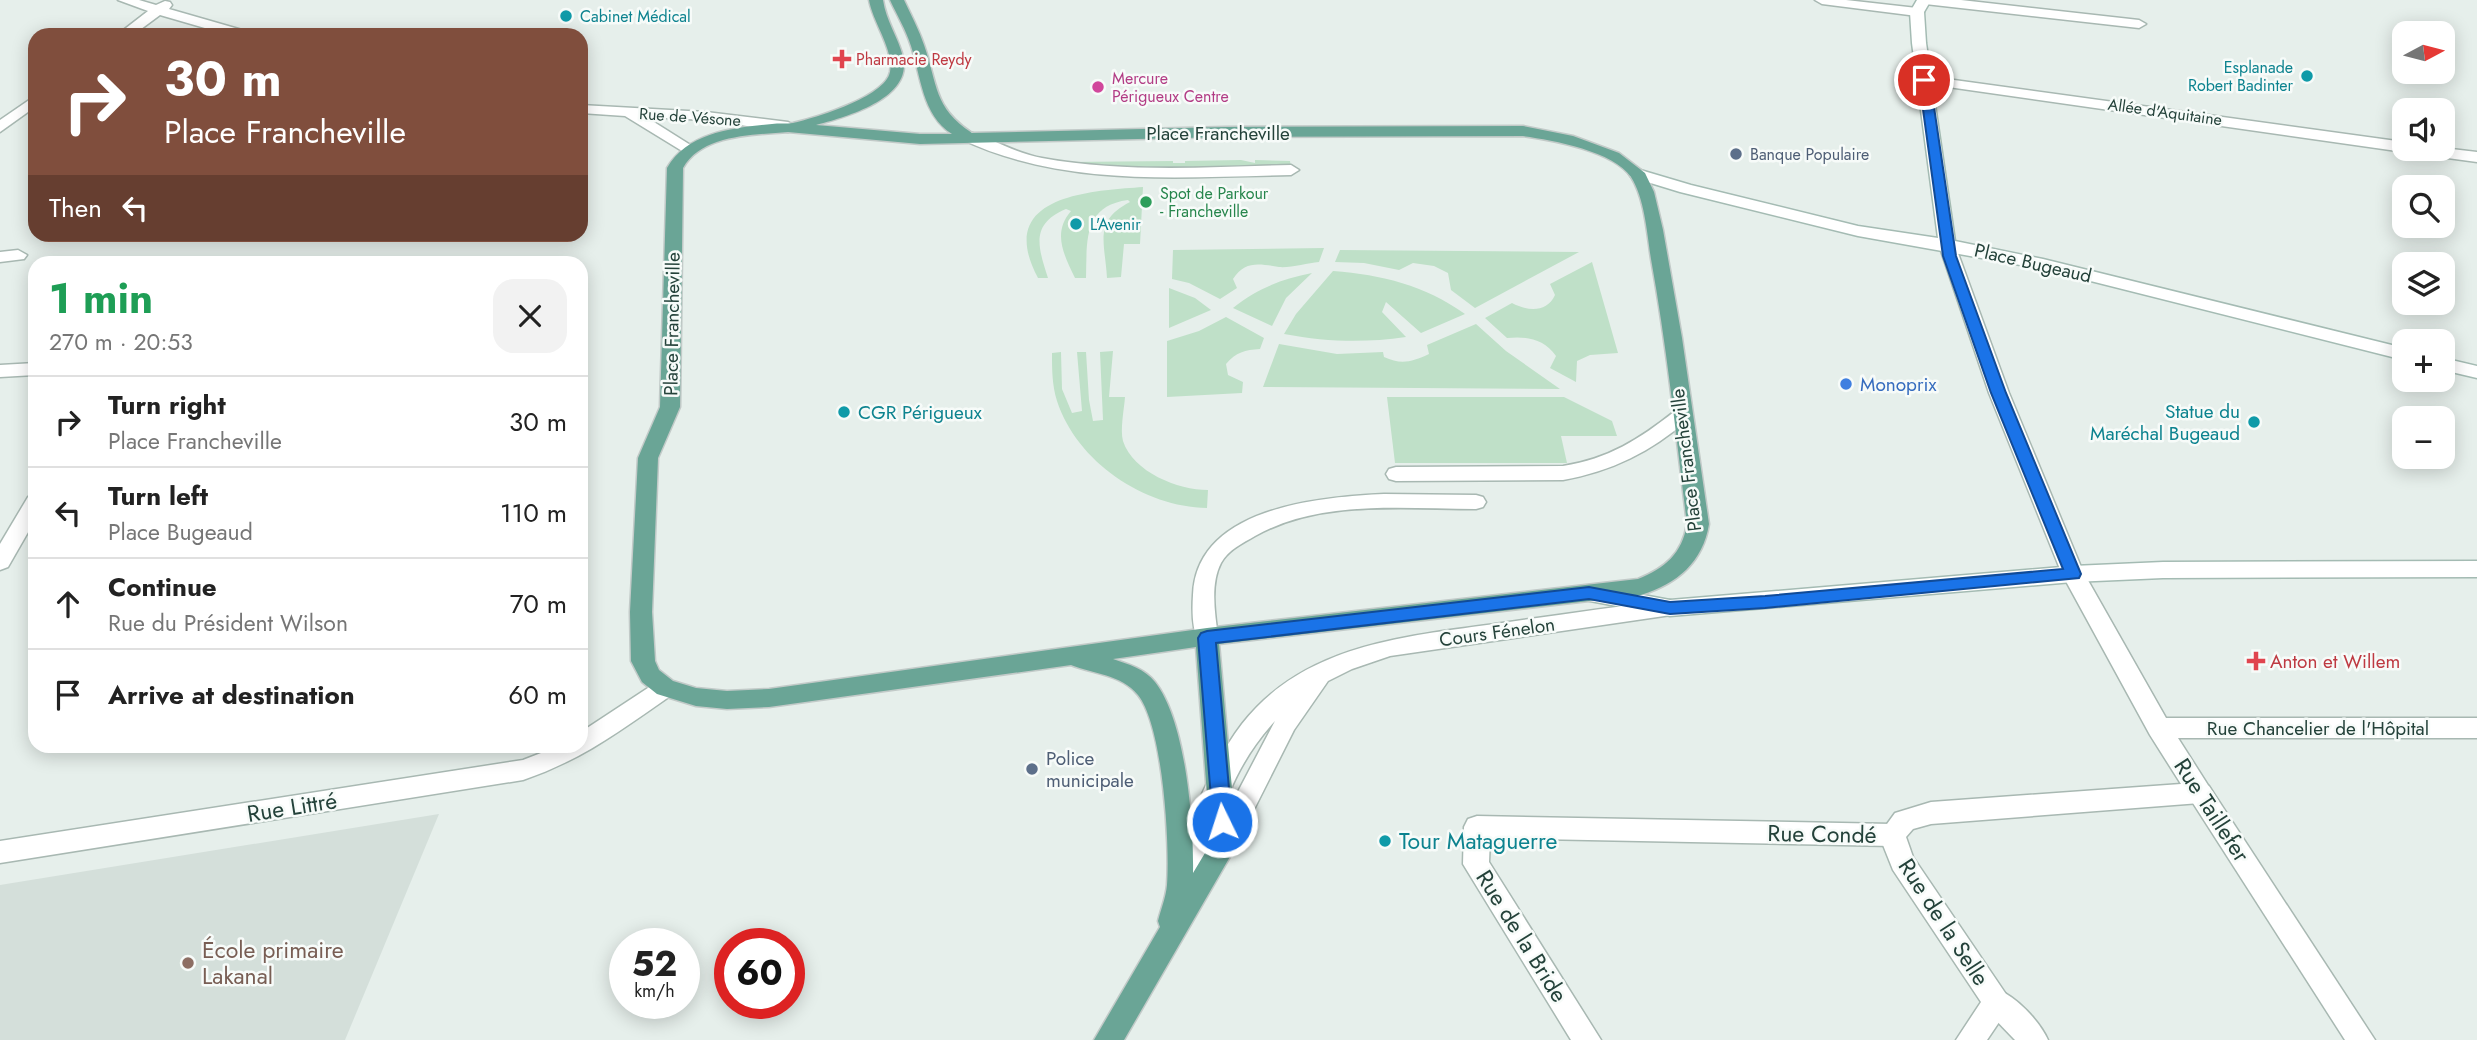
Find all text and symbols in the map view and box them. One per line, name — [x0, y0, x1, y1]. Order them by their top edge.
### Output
place label: Cabinet Médical — [580, 5, 691, 28]
marker: Cabinet Médical — [558, 8, 574, 24]
north arrow — [2392, 21, 2455, 84]
map controls — [2392, 21, 2455, 469]
text: 30 m — [164, 44, 282, 114]
place label: Pharmacie Reydy — [856, 48, 972, 71]
pin — [1894, 50, 1954, 110]
marker: Pharmacie Reydy — [834, 51, 850, 67]
icon: right — [49, 56, 140, 147]
place label: Esplanade Robert Badinter — [2188, 56, 2294, 97]
icon: arrive — [1905, 61, 1943, 99]
place label: Mercure Périgueux Centre — [1112, 67, 1229, 108]
marker: Esplanade Robert Badinter — [2299, 68, 2315, 84]
marker: Mercure Périgueux Centre — [1090, 79, 1106, 95]
street label: Allée d'Aquitaine — [2106, 93, 2224, 131]
button: sound — [2392, 98, 2455, 161]
street label: Rue de Vésone — [638, 102, 742, 132]
text: Place Francheville — [164, 109, 406, 155]
street label: Place Francheville — [1146, 120, 1290, 147]
place label: Banque Populaire — [1750, 143, 1869, 166]
marker: Banque Populaire — [1728, 146, 1744, 162]
button: search — [2392, 175, 2455, 238]
place label: Spot de Parkour - Francheville — [1160, 182, 1269, 223]
text: Then — [49, 189, 102, 227]
icon: left — [116, 189, 154, 227]
marker: Spot de Parkour - Francheville — [1138, 194, 1154, 210]
place label: L'Avenir — [1090, 213, 1141, 236]
marker: L'Avenir — [1068, 216, 1084, 232]
street label: Place Bugeaud — [1972, 236, 2094, 290]
street label: Place Francheville — [657, 252, 687, 396]
button: layers — [2392, 252, 2455, 315]
text: 1 min — [49, 268, 153, 329]
button: close — [493, 279, 567, 353]
text: 270 m · 20:53 — [49, 325, 193, 359]
button: + — [2392, 329, 2455, 392]
place label: Monoprix — [1860, 371, 1936, 398]
marker: Monoprix — [1838, 376, 1854, 392]
text: Turn right — [108, 386, 226, 424]
street label: Place Francheville — [1664, 387, 1708, 533]
place label: Statue du Maréchal Bugeaud — [2090, 398, 2240, 447]
place label: CGR Périgueux — [858, 399, 982, 426]
icon: right — [49, 403, 87, 441]
text: 30 m — [509, 403, 567, 441]
marker: CGR Périgueux — [836, 404, 852, 420]
button: − — [2392, 406, 2455, 469]
marker: Statue du Maréchal Bugeaud — [2246, 414, 2262, 430]
text: Place Francheville — [108, 424, 282, 458]
text: Turn left — [108, 477, 208, 515]
icon: left — [49, 494, 87, 532]
text: 110 m — [500, 494, 567, 532]
text: Place Bugeaud — [108, 515, 253, 549]
text: Continue — [108, 568, 217, 606]
icon: ahead — [49, 585, 87, 623]
text: 70 m — [510, 585, 567, 623]
text: Rue du Président Wilson — [108, 606, 348, 640]
street label: Cours Fénelon — [1437, 611, 1557, 653]
place label: Anton et Willem — [2270, 648, 2400, 675]
marker: Anton et Willem — [2248, 653, 2264, 669]
icon: arrive — [49, 676, 87, 714]
text: Arrive at destination — [108, 676, 355, 714]
text: 60 m — [508, 676, 567, 714]
street label: Rue Chancelier de l'Hôpital — [2207, 715, 2429, 742]
place label: Police municipale — [1046, 745, 1134, 794]
street label: Rue Taillefer — [2166, 751, 2258, 869]
marker: Police municipale — [1024, 761, 1040, 777]
street label: Rue Littré — [245, 783, 339, 831]
position arrow — [1185, 785, 1259, 859]
street label: Rue Condé — [1767, 816, 1877, 852]
place label: Tour Mataguerre — [1399, 824, 1558, 858]
marker: Tour Mataguerre — [1377, 833, 1393, 849]
street label: Rue de la Selle — [1890, 852, 1998, 992]
street label: Rue de la Bride — [1468, 863, 1576, 1009]
speed limit sign: 60 — [714, 928, 805, 1019]
place label: École primaire Lakanal — [202, 933, 344, 993]
text: 52 — [632, 939, 677, 989]
marker: École primaire Lakanal — [180, 955, 196, 971]
text: km/h — [634, 978, 675, 1004]

